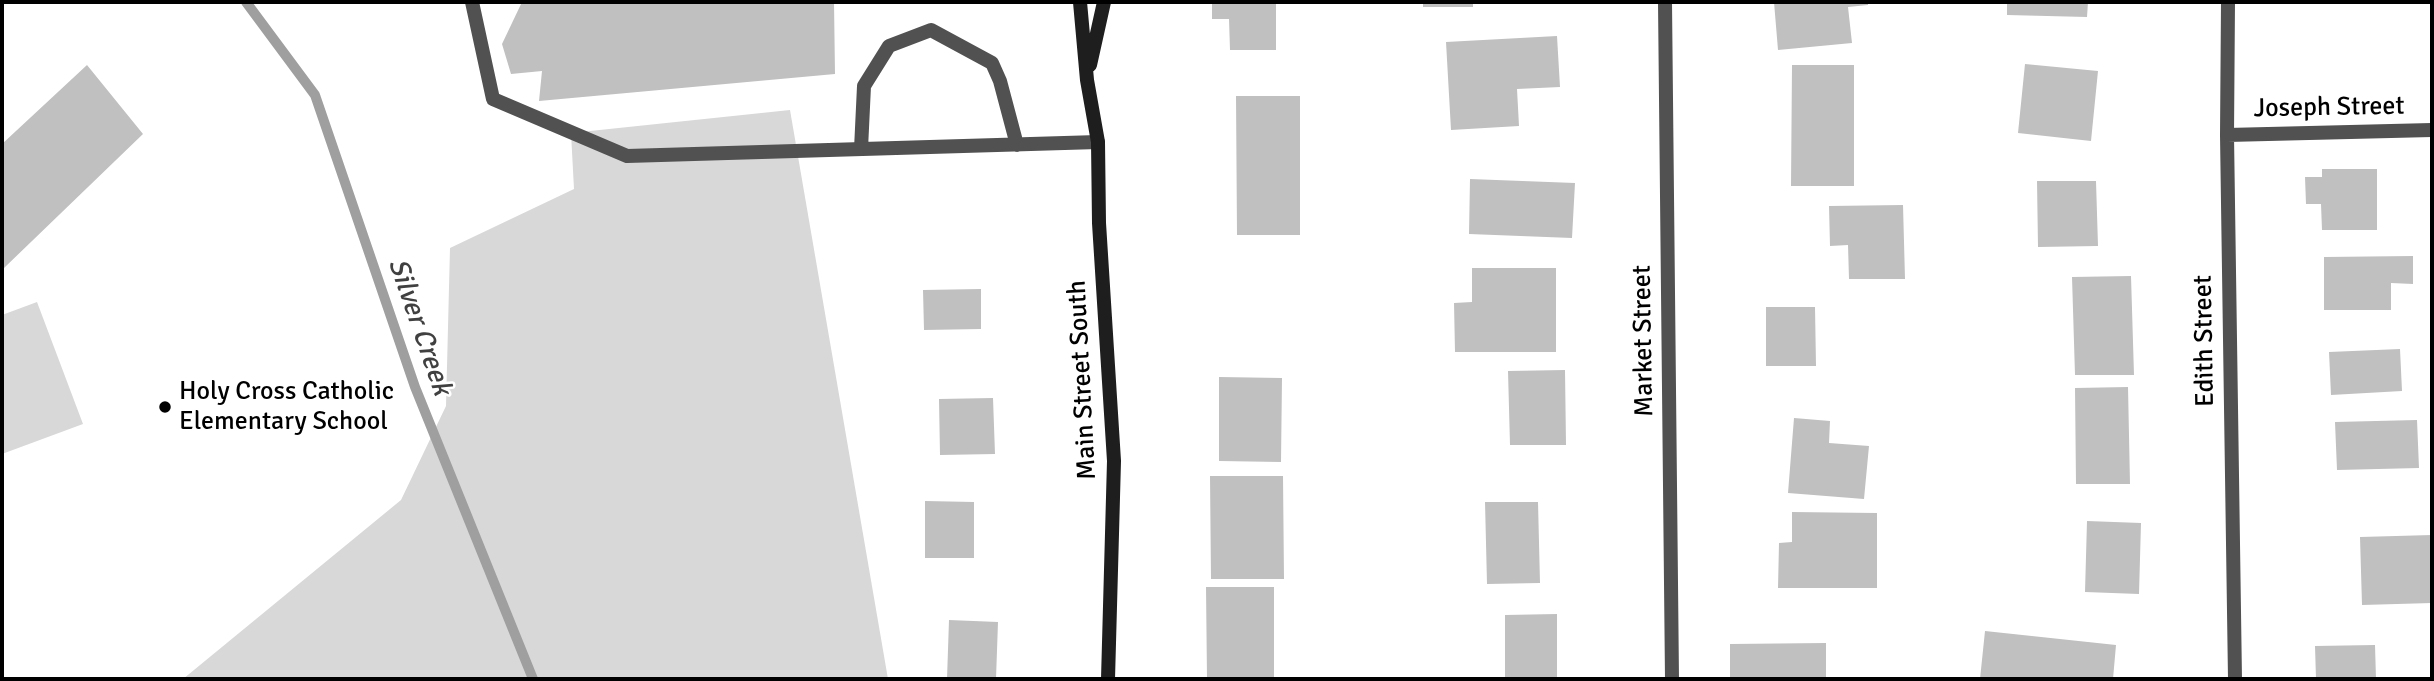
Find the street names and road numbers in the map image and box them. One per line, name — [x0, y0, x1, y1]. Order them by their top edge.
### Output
street label: Joseph Street — [2253, 91, 2405, 125]
street label: Market Street — [1627, 265, 1661, 417]
street label: Edith Street — [2188, 275, 2222, 407]
street label: Main Street South — [1062, 279, 1104, 481]

